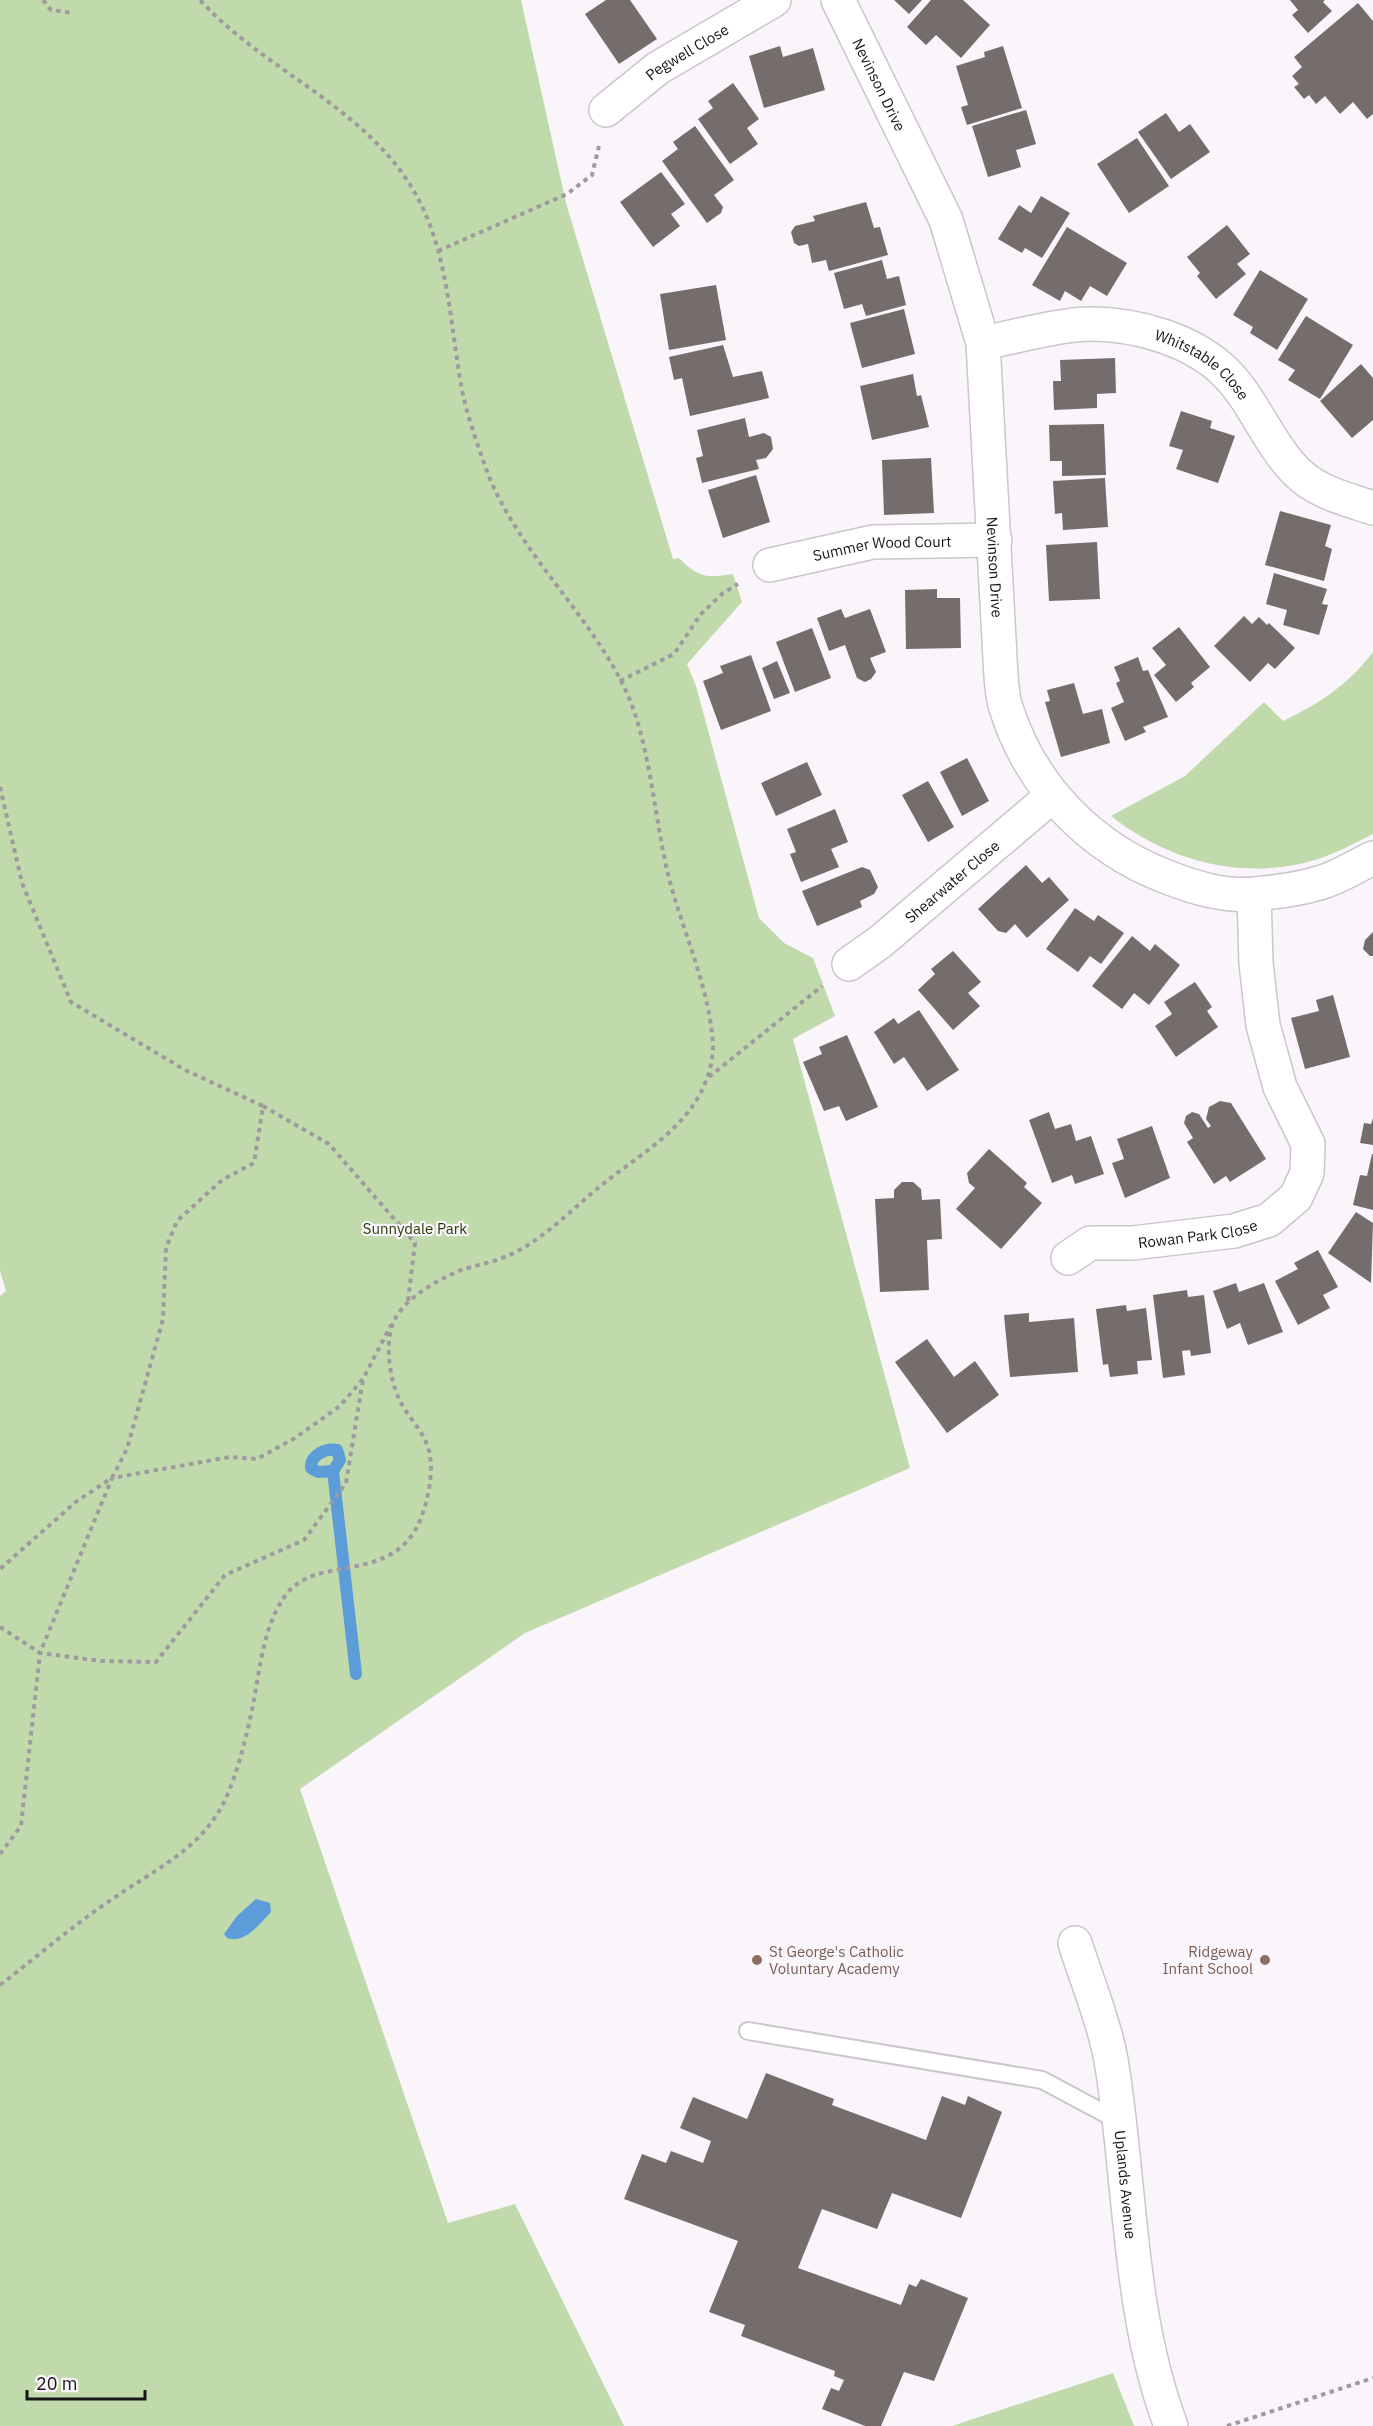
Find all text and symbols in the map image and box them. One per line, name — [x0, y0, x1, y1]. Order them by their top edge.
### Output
street label: Pegwell Close — [641, 19, 732, 84]
street label: Nevinson Drive — [849, 35, 910, 134]
street label: Whitstable Close — [1153, 325, 1254, 403]
street label: Nevinson Drive — [983, 516, 1007, 618]
street label: Summer Wood Court — [811, 531, 952, 565]
street label: Shearwater Close — [900, 836, 1003, 927]
street label: Rowan Park Close — [1137, 1215, 1260, 1252]
park label: Sunnydale Park — [363, 1219, 467, 1238]
place label: St George's Catholic Voluntary Academy — [769, 1942, 904, 1978]
place label: Ridgeway Infant School — [1163, 1942, 1254, 1978]
marker: St George's Catholic Voluntary Academy — [750, 1953, 764, 1967]
marker: Ridgeway Infant School — [1258, 1953, 1272, 1967]
street label: Uplands Avenue — [1111, 2129, 1141, 2240]
scale bar — [27, 2363, 146, 2401]
text: 20 m — [36, 2372, 78, 2395]

